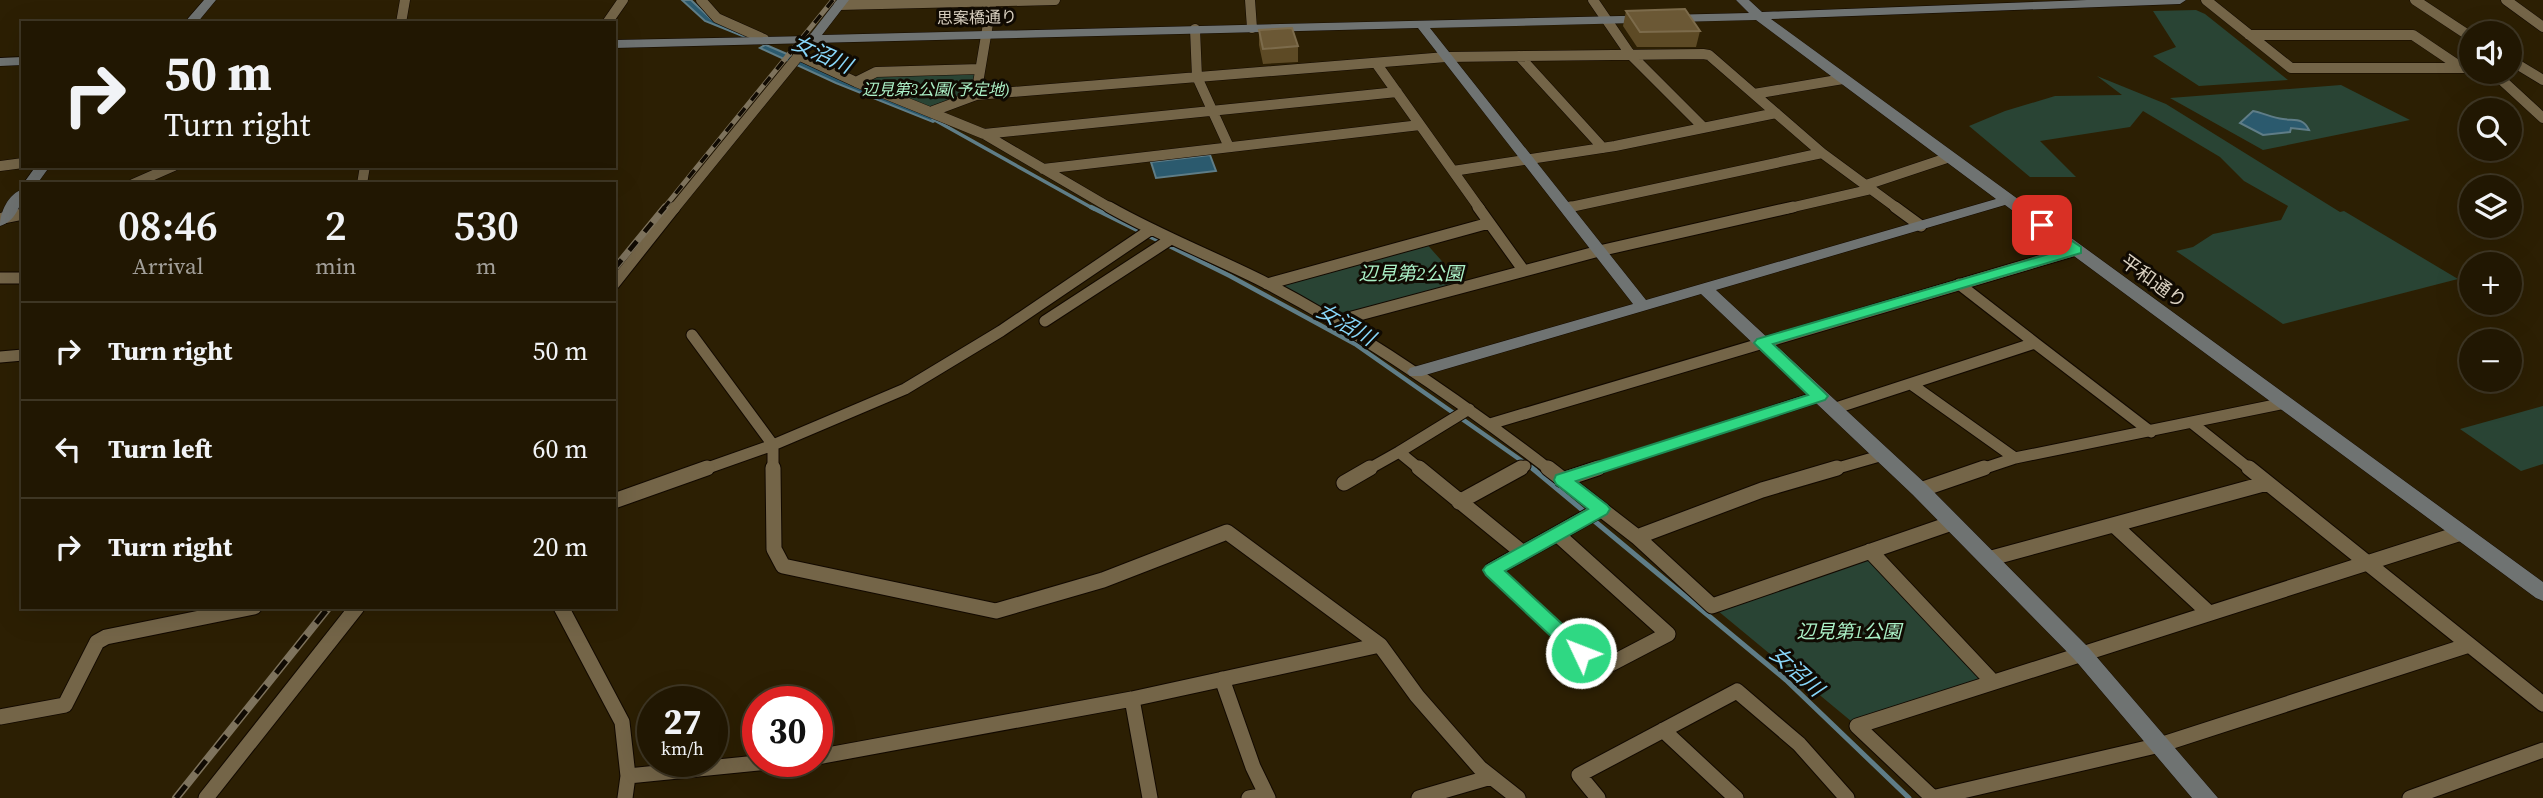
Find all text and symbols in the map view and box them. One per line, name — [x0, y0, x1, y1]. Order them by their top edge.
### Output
street label: 思案橋通り — [937, 5, 1017, 29]
map controls — [2459, 21, 2522, 392]
button: sound — [2459, 21, 2522, 84]
water label: 女沼川 — [787, 28, 859, 81]
text: 50 m — [164, 39, 272, 106]
icon: right — [49, 49, 140, 140]
park label: 辺見第3公園(予定地) — [862, 78, 1010, 100]
button: search — [2459, 98, 2522, 161]
text: Turn right — [164, 103, 310, 147]
button: layers — [2459, 175, 2522, 238]
pin — [2012, 195, 2072, 255]
text: 08:46 — [118, 196, 218, 254]
text: 2 — [325, 196, 347, 254]
text: 530 — [453, 196, 519, 254]
icon: arrive — [2023, 206, 2061, 244]
street label: 平和通り — [2116, 248, 2192, 314]
text: Arrival — [132, 250, 204, 282]
text: min — [315, 250, 356, 282]
text: m — [476, 250, 497, 282]
button: + — [2459, 252, 2522, 315]
park label: 辺見第2公園 — [1359, 260, 1466, 286]
water label: 女沼川 — [1311, 296, 1382, 353]
button: − — [2459, 329, 2522, 392]
icon: right — [49, 332, 87, 370]
text: Turn right — [108, 333, 232, 369]
text: 50 m — [533, 333, 588, 369]
icon: left — [49, 430, 87, 468]
text: Turn left — [108, 431, 212, 467]
text: 60 m — [533, 431, 588, 467]
icon: right — [49, 528, 87, 566]
text: Turn right — [108, 529, 232, 565]
text: 20 m — [533, 529, 588, 565]
position arrow — [1544, 616, 1618, 690]
park label: 辺見第1公園 — [1797, 618, 1904, 644]
water label: 女沼川 — [1764, 639, 1832, 704]
speed limit sign: 30 — [742, 686, 833, 777]
text: 27 — [664, 698, 701, 746]
text: km/h — [661, 736, 704, 761]

